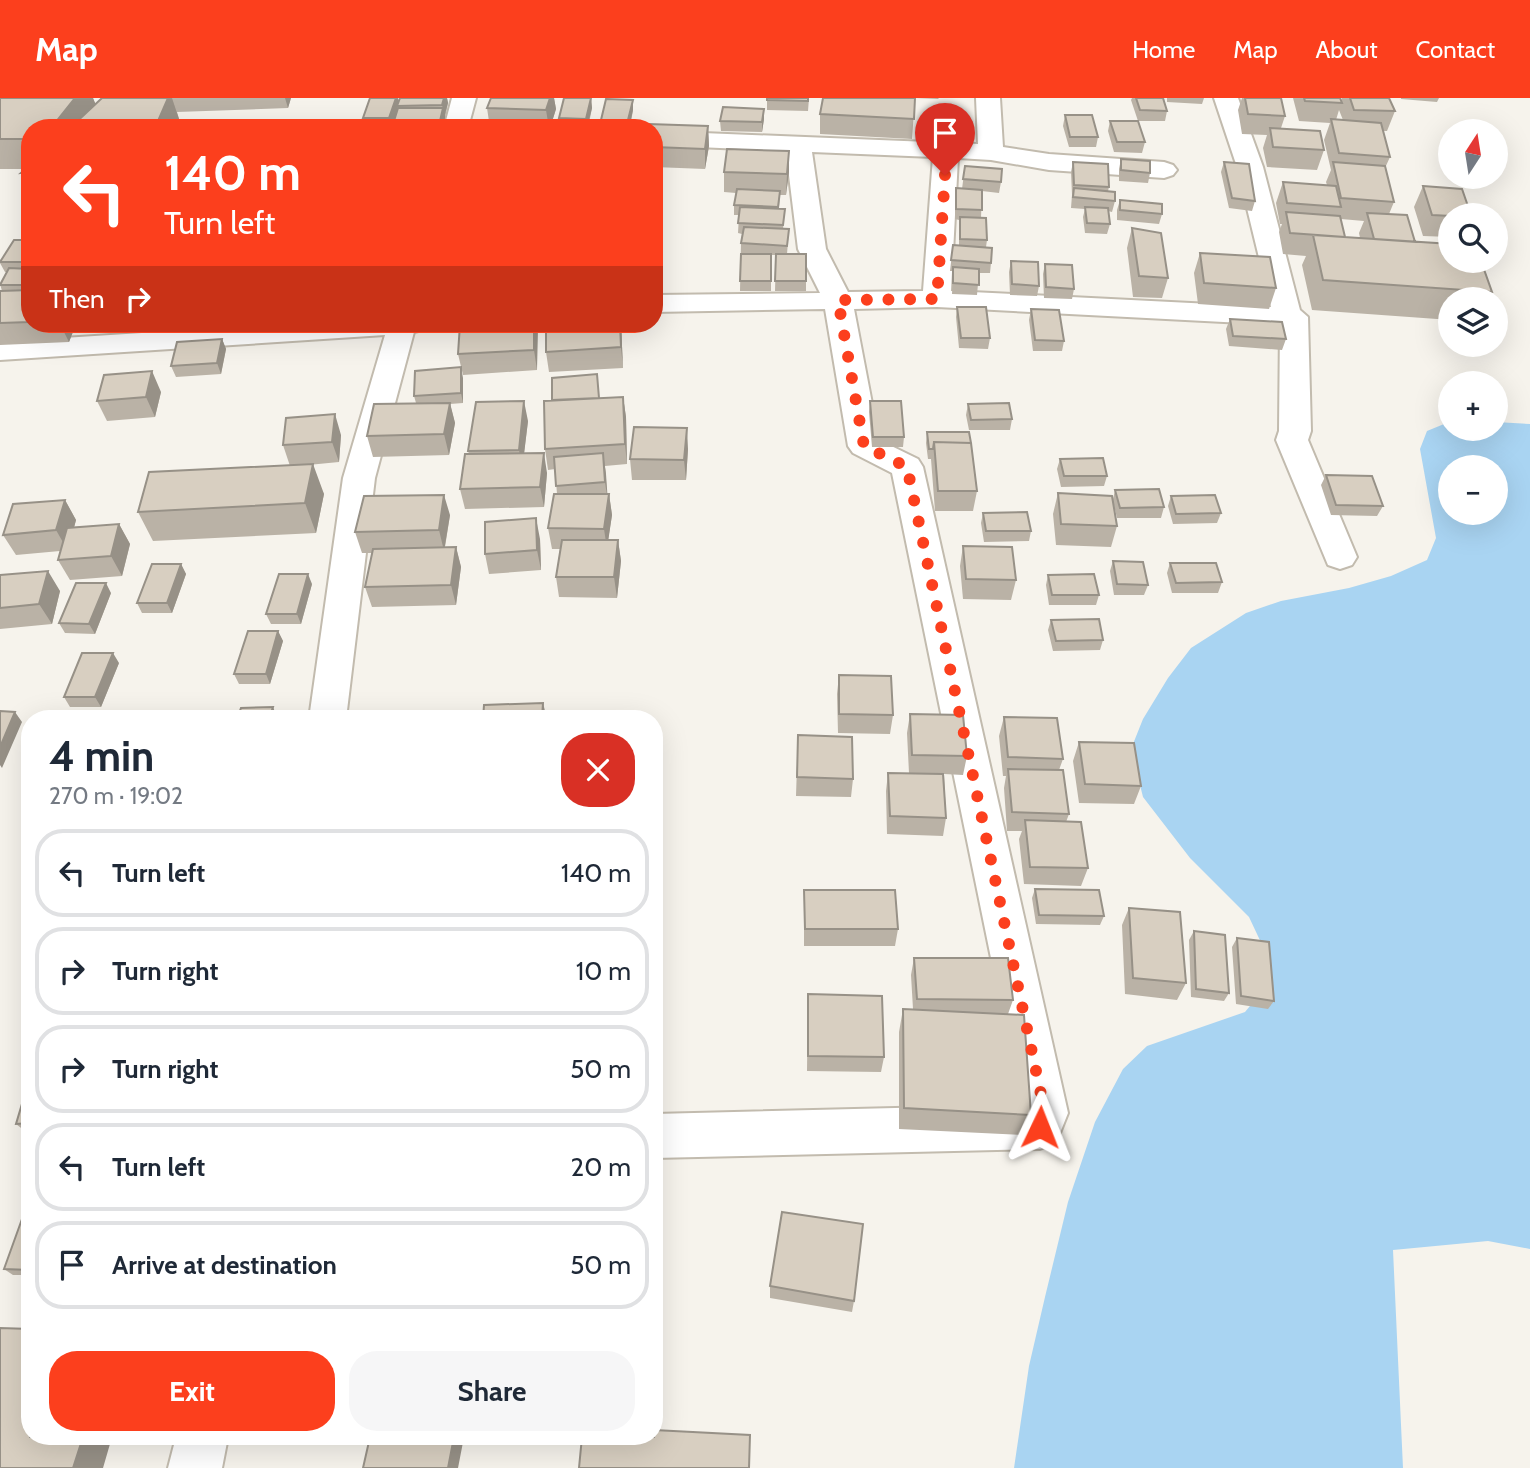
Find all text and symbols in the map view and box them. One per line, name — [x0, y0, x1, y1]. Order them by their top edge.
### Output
text: Map — [35, 29, 98, 69]
text: Home — [1132, 35, 1195, 64]
text: Map — [1233, 35, 1278, 64]
text: About — [1316, 35, 1378, 64]
text: Contact — [1416, 35, 1495, 64]
pin — [915, 103, 975, 175]
icon: arrive — [926, 114, 964, 152]
north arrow — [1438, 119, 1508, 189]
map controls — [1438, 119, 1508, 525]
text: 140 m — [164, 143, 301, 202]
icon: left — [49, 147, 140, 238]
text: Turn left — [164, 203, 275, 242]
button: search — [1438, 203, 1508, 273]
icon: right — [119, 280, 157, 318]
text: Then — [49, 283, 105, 315]
button: layers — [1438, 287, 1508, 357]
button: + — [1438, 371, 1508, 441]
button: − — [1438, 455, 1508, 525]
text: 4 min — [49, 730, 154, 782]
button: close — [561, 733, 635, 807]
text: 270 m · 19:02 — [49, 782, 183, 810]
icon: left — [53, 854, 91, 892]
text: Turn left — [112, 857, 205, 889]
text: 140 m — [561, 857, 631, 889]
icon: right — [53, 952, 91, 990]
text: Turn right — [112, 955, 218, 987]
text: 10 m — [576, 955, 631, 987]
icon: right — [53, 1050, 91, 1088]
text: Turn right — [112, 1053, 218, 1085]
text: 50 m — [570, 1053, 631, 1085]
position arrow — [1003, 1090, 1077, 1164]
icon: left — [53, 1148, 91, 1186]
text: Turn left — [112, 1151, 205, 1183]
text: 20 m — [571, 1151, 631, 1183]
icon: arrive — [53, 1246, 91, 1284]
text: Arrive at destination — [112, 1249, 337, 1281]
text: 50 m — [570, 1249, 631, 1281]
button: Exit — [49, 1351, 335, 1431]
button: Share — [349, 1351, 635, 1431]

